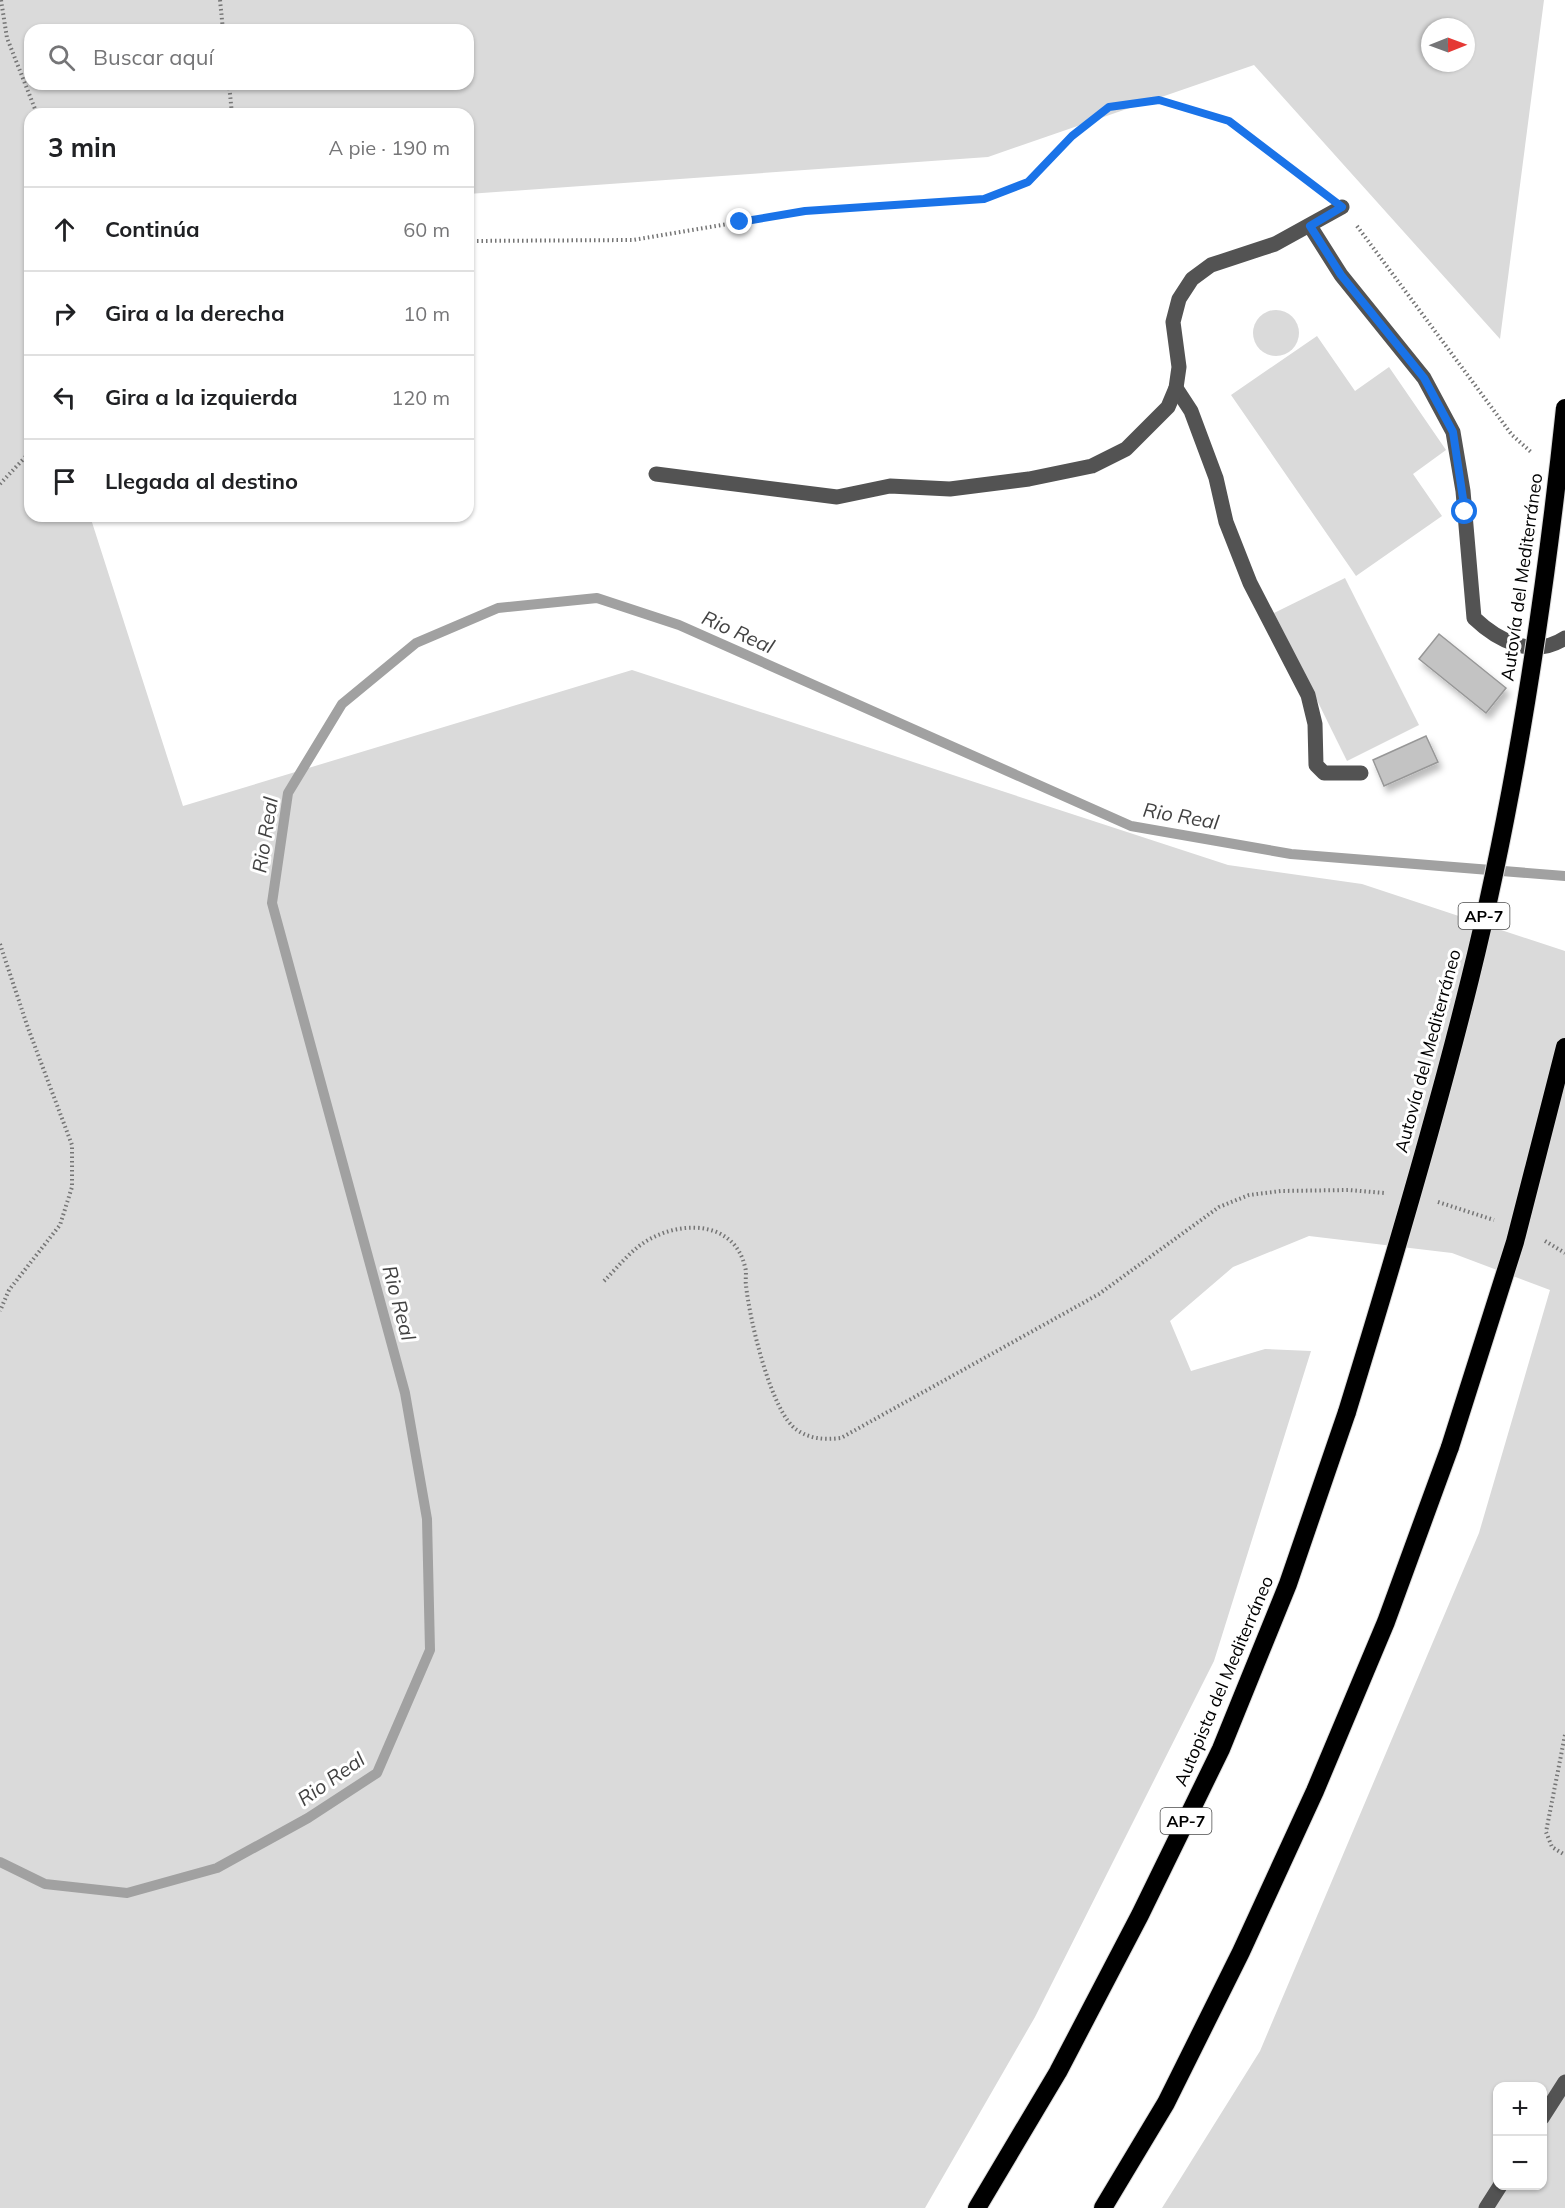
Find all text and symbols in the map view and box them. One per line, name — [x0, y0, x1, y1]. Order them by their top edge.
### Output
north arrow — [1421, 18, 1475, 72]
search box — [24, 24, 474, 90]
icon: search — [45, 41, 78, 74]
text: Buscar aquí — [93, 43, 214, 71]
text: 3 min — [48, 131, 117, 164]
text: A pie · 190 m — [329, 135, 450, 160]
route end — [726, 208, 752, 234]
icon: ahead — [48, 213, 81, 246]
text: Continúa — [105, 215, 200, 243]
text: 60 m — [403, 217, 450, 242]
icon: right — [48, 297, 81, 330]
text: Gira a la derecha — [105, 299, 285, 327]
text: 10 m — [403, 301, 450, 326]
icon: left — [48, 381, 81, 414]
text: Gira a la izquierda — [105, 383, 298, 411]
text: 120 m — [391, 385, 450, 410]
icon: arrive — [48, 465, 81, 498]
text: Llegada al destino — [105, 467, 298, 495]
street label: Autovía del Mediterráneo — [1496, 471, 1547, 682]
route start — [1451, 498, 1477, 524]
water label: Rio Real — [698, 605, 778, 659]
water label: Rio Real — [246, 795, 283, 875]
water label: Rio Real — [1141, 797, 1221, 834]
road number: AP-7 — [1458, 903, 1510, 929]
street label: Autovía del Mediterráneo — [1389, 947, 1466, 1155]
water label: Rio Real — [378, 1263, 422, 1343]
street label: Autopista del Mediterráneo — [1169, 1572, 1278, 1789]
water label: Rio Real — [292, 1746, 369, 1811]
road number: AP-7 — [1160, 1808, 1212, 1834]
map controls — [1493, 2082, 1547, 2190]
button: + — [1493, 2082, 1547, 2136]
button: − — [1493, 2136, 1547, 2190]

